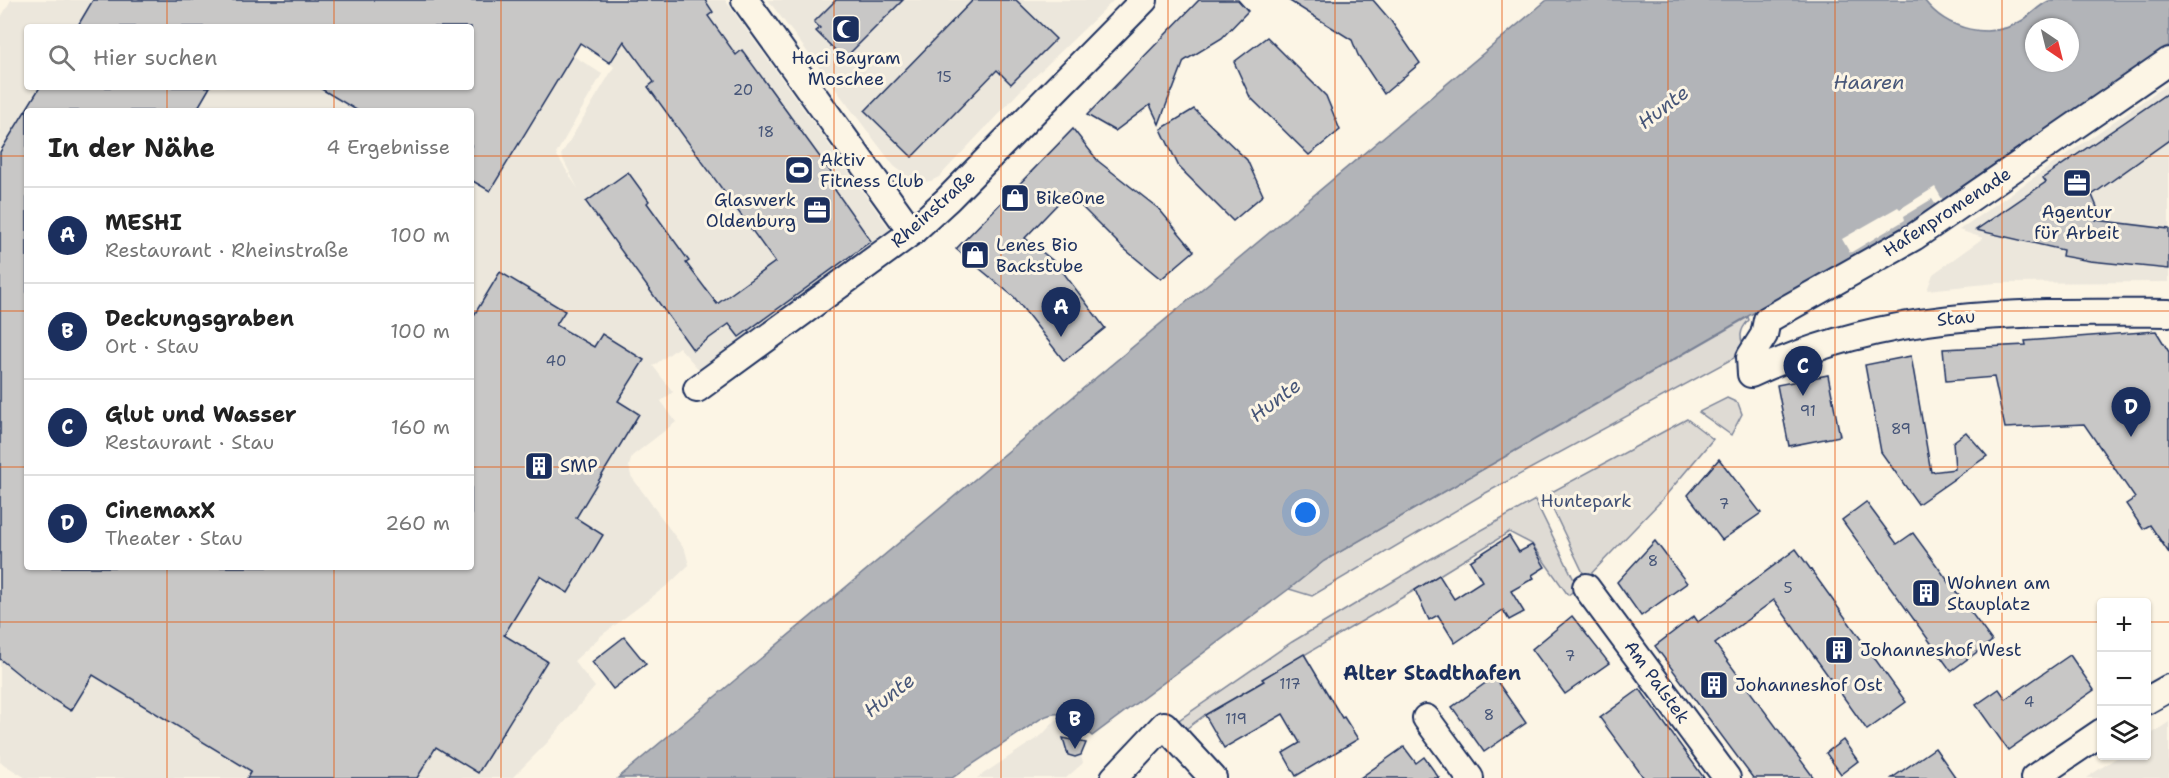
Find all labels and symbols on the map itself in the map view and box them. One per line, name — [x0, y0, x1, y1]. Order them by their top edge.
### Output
mosque icon: Haci Bayram Moschee — [830, 13, 862, 45]
north arrow — [2025, 18, 2079, 72]
place label: Haci Bayram Moschee — [791, 46, 901, 91]
house number: 15 — [936, 67, 952, 87]
water label: Haaren — [1833, 69, 1905, 95]
water label: Hunte — [1632, 79, 1694, 135]
house number: 20 — [733, 80, 753, 100]
house number: 18 — [758, 122, 774, 142]
place label: Aktiv Fitness Club — [820, 148, 924, 193]
sports icon: Aktiv Fitness Club — [783, 154, 815, 186]
street label: Hafenpromenade — [1878, 162, 2016, 262]
street label: Rheinstraße — [886, 165, 980, 253]
office icon: Agentur für Arbeit — [2061, 167, 2093, 199]
shop icon: BikeOne — [999, 182, 1031, 214]
place label: BikeOne — [1036, 186, 1105, 210]
place label: Glaswerk Oldenburg — [706, 188, 796, 233]
office icon: Glaswerk Oldenburg — [801, 194, 833, 226]
place label: Agentur für Arbeit — [2034, 200, 2120, 245]
place label: Lenes Bio Backstube — [996, 233, 1084, 278]
shop icon: Lenes Bio Backstube — [959, 239, 991, 271]
pin: A — [1042, 288, 1080, 337]
street label: Stau — [1936, 304, 1976, 332]
pin: C — [1784, 346, 1822, 396]
house number: 40 — [546, 351, 566, 371]
water label: Hunte — [1244, 372, 1306, 428]
pin: D — [2112, 388, 2150, 437]
house number: 91 — [1800, 401, 1816, 421]
house number: 89 — [1891, 419, 1911, 439]
building icon: SMP — [523, 450, 555, 482]
place label: SMP — [560, 454, 598, 478]
park label: Huntepark — [1541, 489, 1631, 513]
house number: 7 — [1719, 494, 1729, 514]
your location — [1291, 498, 1320, 527]
house number: 8 — [1648, 551, 1658, 571]
place label: Wohnen am Stauplatz — [1947, 571, 2050, 616]
building icon: Wohnen am Stauplatz — [1910, 577, 1942, 609]
house number: 5 — [1783, 578, 1793, 598]
building icon: Johanneshof West — [1823, 634, 1855, 666]
street label: Am Palstek — [1619, 636, 1695, 728]
place label: Johanneshof West — [1860, 638, 2022, 662]
house number: 7 — [1565, 646, 1575, 666]
district label: Alter Stadthafen — [1343, 660, 1521, 686]
water label: Hunte — [858, 667, 920, 723]
building icon: Johanneshof Ost — [1698, 669, 1730, 701]
place label: Johanneshof Ost — [1735, 673, 1883, 697]
house number: 117 — [1279, 674, 1301, 694]
house number: 4 — [2024, 692, 2034, 712]
pin: B — [1056, 700, 1094, 749]
house number: 8 — [1484, 705, 1494, 725]
house number: 119 — [1225, 709, 1247, 729]

